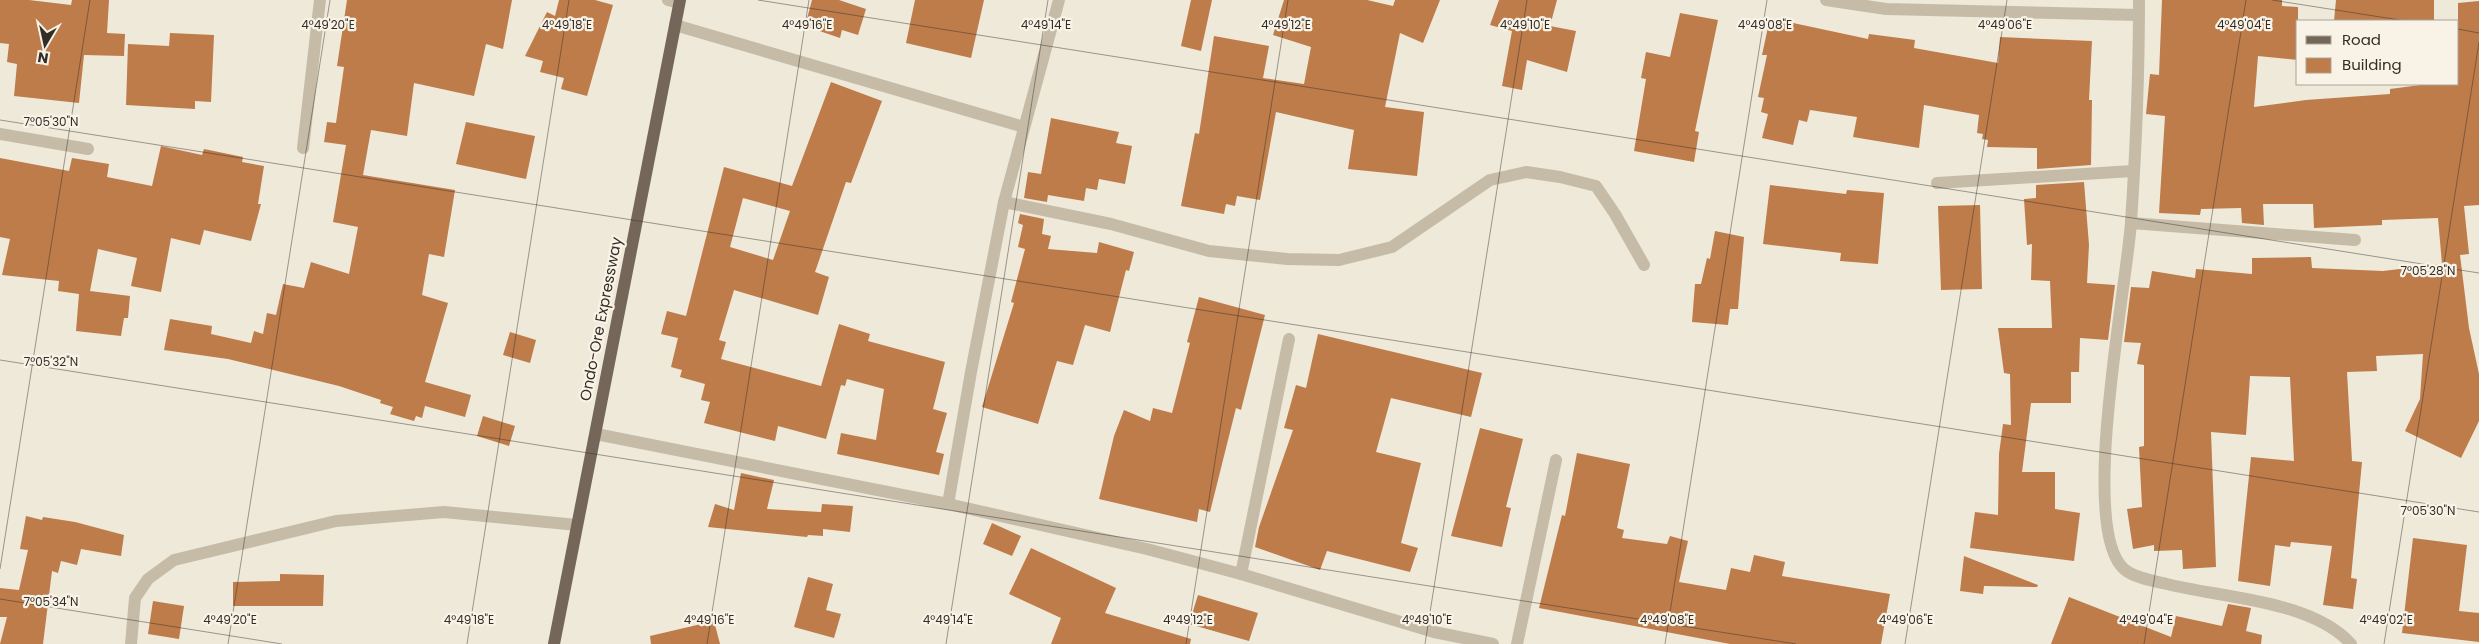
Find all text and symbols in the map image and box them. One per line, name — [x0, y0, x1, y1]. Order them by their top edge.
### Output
text: 4°49'20"E — [301, 16, 355, 33]
text: 4°49'18"E — [542, 16, 592, 33]
text: 4°49'16"E — [782, 16, 832, 33]
text: 4°49'14"E — [1021, 16, 1071, 33]
text: 4°49'12"E — [1261, 16, 1311, 33]
text: 4°49'10"E — [1500, 16, 1550, 33]
text: 4°49'08"E — [1738, 16, 1792, 33]
text: 4°49'06"E — [1978, 16, 2032, 33]
text: 4°49'04"E — [2217, 16, 2271, 33]
north arrow — [20, 20, 70, 70]
legend — [2296, 20, 2459, 85]
text: Road — [2342, 29, 2381, 50]
text: N — [36, 47, 50, 69]
text: Building — [2342, 54, 2402, 75]
text: 7°05'30"N — [24, 113, 79, 130]
street label: Ondo-Ore Expressway — [574, 235, 627, 403]
text: 7°05'28"N — [2401, 262, 2455, 279]
text: 7°05'32"N — [24, 353, 78, 370]
text: 7°05'30"N — [2401, 502, 2456, 519]
text: 7°05'34"N — [23, 593, 79, 610]
text: 4°49'20"E — [203, 611, 257, 628]
text: 4°49'18"E — [444, 611, 494, 628]
text: 4°49'16"E — [684, 611, 734, 628]
text: 4°49'14"E — [923, 611, 973, 628]
text: 4°49'12"E — [1163, 611, 1213, 628]
text: 4°49'10"E — [1402, 611, 1452, 628]
text: 4°49'08"E — [1640, 611, 1694, 628]
text: 4°49'06"E — [1879, 611, 1933, 628]
text: 4°49'04"E — [2119, 611, 2173, 628]
text: 4°49'02"E — [2359, 611, 2413, 628]

